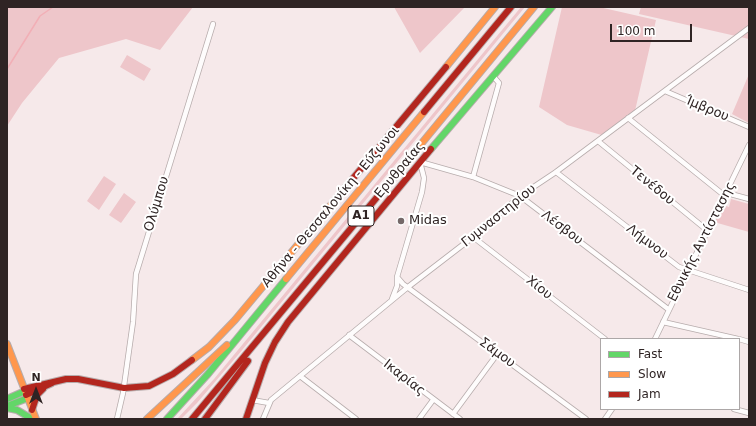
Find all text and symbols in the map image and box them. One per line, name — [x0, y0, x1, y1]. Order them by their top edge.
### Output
scale bar — [612, 16, 694, 42]
text: 100 m — [617, 24, 655, 38]
street label: Ίμβρου — [683, 93, 731, 125]
street label: Αθήνα - Θεσσαλονίκη - Εύζωνοι — [259, 123, 403, 291]
street label: Ερυθραίας — [372, 138, 428, 202]
street label: Τενέδου — [627, 163, 677, 209]
street label: Ολύμπου — [141, 174, 173, 234]
street label: Εθνικής Αντίστασης — [665, 179, 739, 305]
street label: Γυμναστηρίου — [459, 181, 539, 251]
road number: Α1 — [348, 206, 374, 226]
street label: Λέσβου — [538, 207, 586, 249]
place label: Midas — [409, 213, 447, 229]
marker: Midas — [396, 216, 406, 226]
street label: Λήμνου — [623, 221, 671, 263]
street label: Χίου — [523, 273, 555, 303]
street label: Σάμου — [476, 335, 518, 371]
legend — [600, 338, 740, 410]
text: Fast — [638, 347, 662, 361]
street label: Ικαρίας — [380, 357, 428, 399]
text: Slow — [638, 367, 666, 381]
north arrow — [16, 370, 56, 410]
text: N — [31, 371, 41, 384]
text: Jam — [638, 387, 661, 401]

